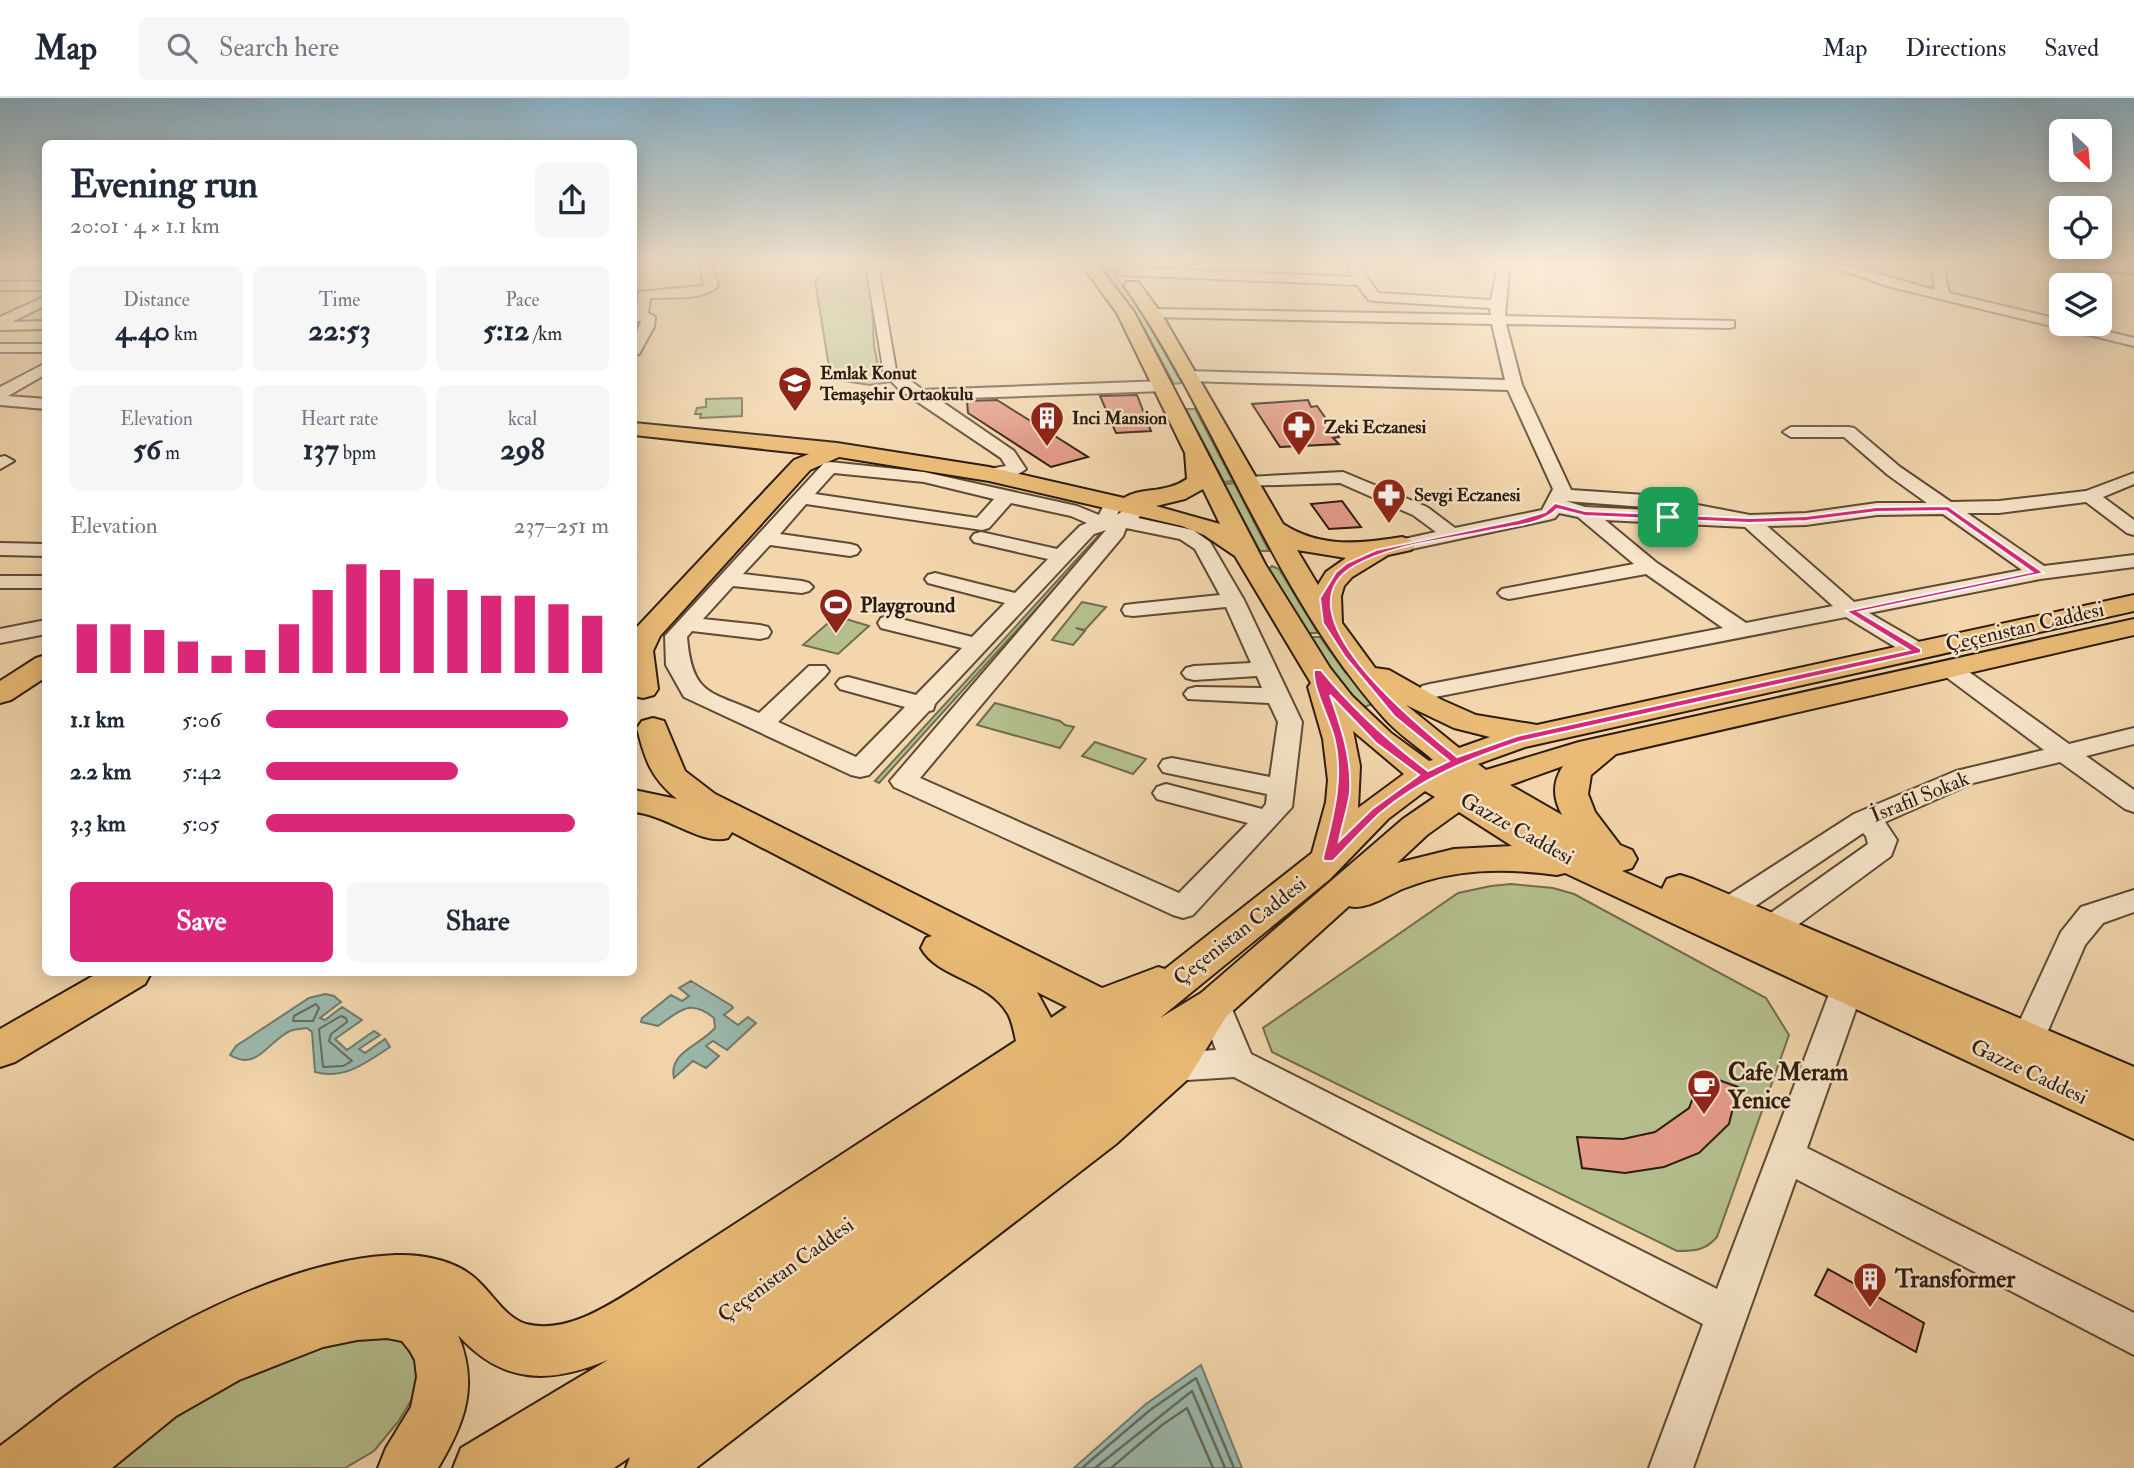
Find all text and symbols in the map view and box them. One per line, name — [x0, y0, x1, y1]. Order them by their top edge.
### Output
search box — [139, 17, 629, 80]
text: Map — [35, 28, 97, 69]
icon: search — [163, 29, 201, 67]
text: Search here — [219, 32, 339, 64]
text: Map — [1822, 33, 1867, 64]
text: Directions — [1905, 33, 2006, 64]
text: Saved — [2044, 33, 2099, 64]
north arrow — [2049, 119, 2112, 182]
map controls — [2049, 119, 2112, 336]
text: Evening run — [70, 161, 258, 209]
button: share — [535, 163, 609, 237]
button: locate — [2049, 196, 2112, 259]
text: 20:01 · 4 × 1.1 km — [70, 211, 220, 240]
button: layers — [2049, 273, 2112, 336]
text: Distance — [123, 288, 190, 312]
text: Time — [319, 288, 360, 312]
text: Pace — [505, 288, 540, 312]
text: 4.40 — [115, 312, 170, 349]
text: 22:53 — [308, 312, 371, 349]
text: 5:12 — [483, 312, 529, 349]
text: km — [170, 322, 198, 346]
text: /km — [529, 322, 562, 346]
place label: Emlak Konut Temaşehir Ortaokulu — [819, 362, 974, 406]
school or university icon: Emlak Konut Temaşehir Ortaokulu — [776, 364, 814, 413]
building icon: Inci Mansion — [1028, 399, 1066, 448]
text: Elevation — [120, 407, 193, 431]
text: Heart rate — [301, 407, 378, 431]
text: kcal — [508, 407, 537, 431]
place label: Inci Mansion — [1072, 407, 1168, 430]
pharmacy icon: Zeki Eczanesi — [1280, 408, 1318, 457]
place label: Zeki Eczanesi — [1324, 416, 1427, 439]
text: 56 — [133, 431, 161, 468]
text: 137 — [303, 431, 339, 468]
text: 298 — [500, 431, 545, 468]
text: m — [161, 441, 180, 465]
text: bpm — [339, 441, 376, 465]
pharmacy icon: Sevgi Eczanesi — [1370, 476, 1408, 525]
place label: Sevgi Eczanesi — [1414, 484, 1521, 507]
pin — [1638, 487, 1698, 547]
icon: arrive — [1649, 498, 1687, 536]
text: Elevation — [70, 511, 158, 540]
text: 237–251 m — [514, 511, 609, 540]
sports icon: Playground — [817, 586, 855, 635]
place label: Playground — [860, 592, 956, 619]
street label: Çeçenistan Caddesi — [1943, 596, 2107, 658]
text: 1.1 km — [70, 705, 125, 734]
text: 5:06 — [182, 705, 221, 734]
text: 2.2 km — [70, 757, 131, 786]
text: 5:42 — [182, 757, 222, 786]
street label: İsrafil Sokak — [1867, 765, 1973, 829]
street label: Gazze Caddesi — [1455, 787, 1579, 872]
text: 3.3 km — [70, 809, 126, 838]
text: 5:05 — [182, 809, 220, 838]
street label: Çeçenistan Caddesi — [1168, 870, 1312, 991]
button: Save — [70, 882, 333, 962]
button: Share — [347, 882, 609, 962]
street label: Gazze Caddesi — [1966, 1033, 2092, 1111]
place label: Cafe Meram Yenice — [1727, 1057, 1849, 1116]
cafe icon: Cafe Meram Yenice — [1685, 1067, 1723, 1116]
street label: Çeçenistan Caddesi — [713, 1211, 860, 1328]
building icon: Transformer — [1851, 1260, 1889, 1309]
place label: Transformer — [1894, 1264, 2016, 1295]

